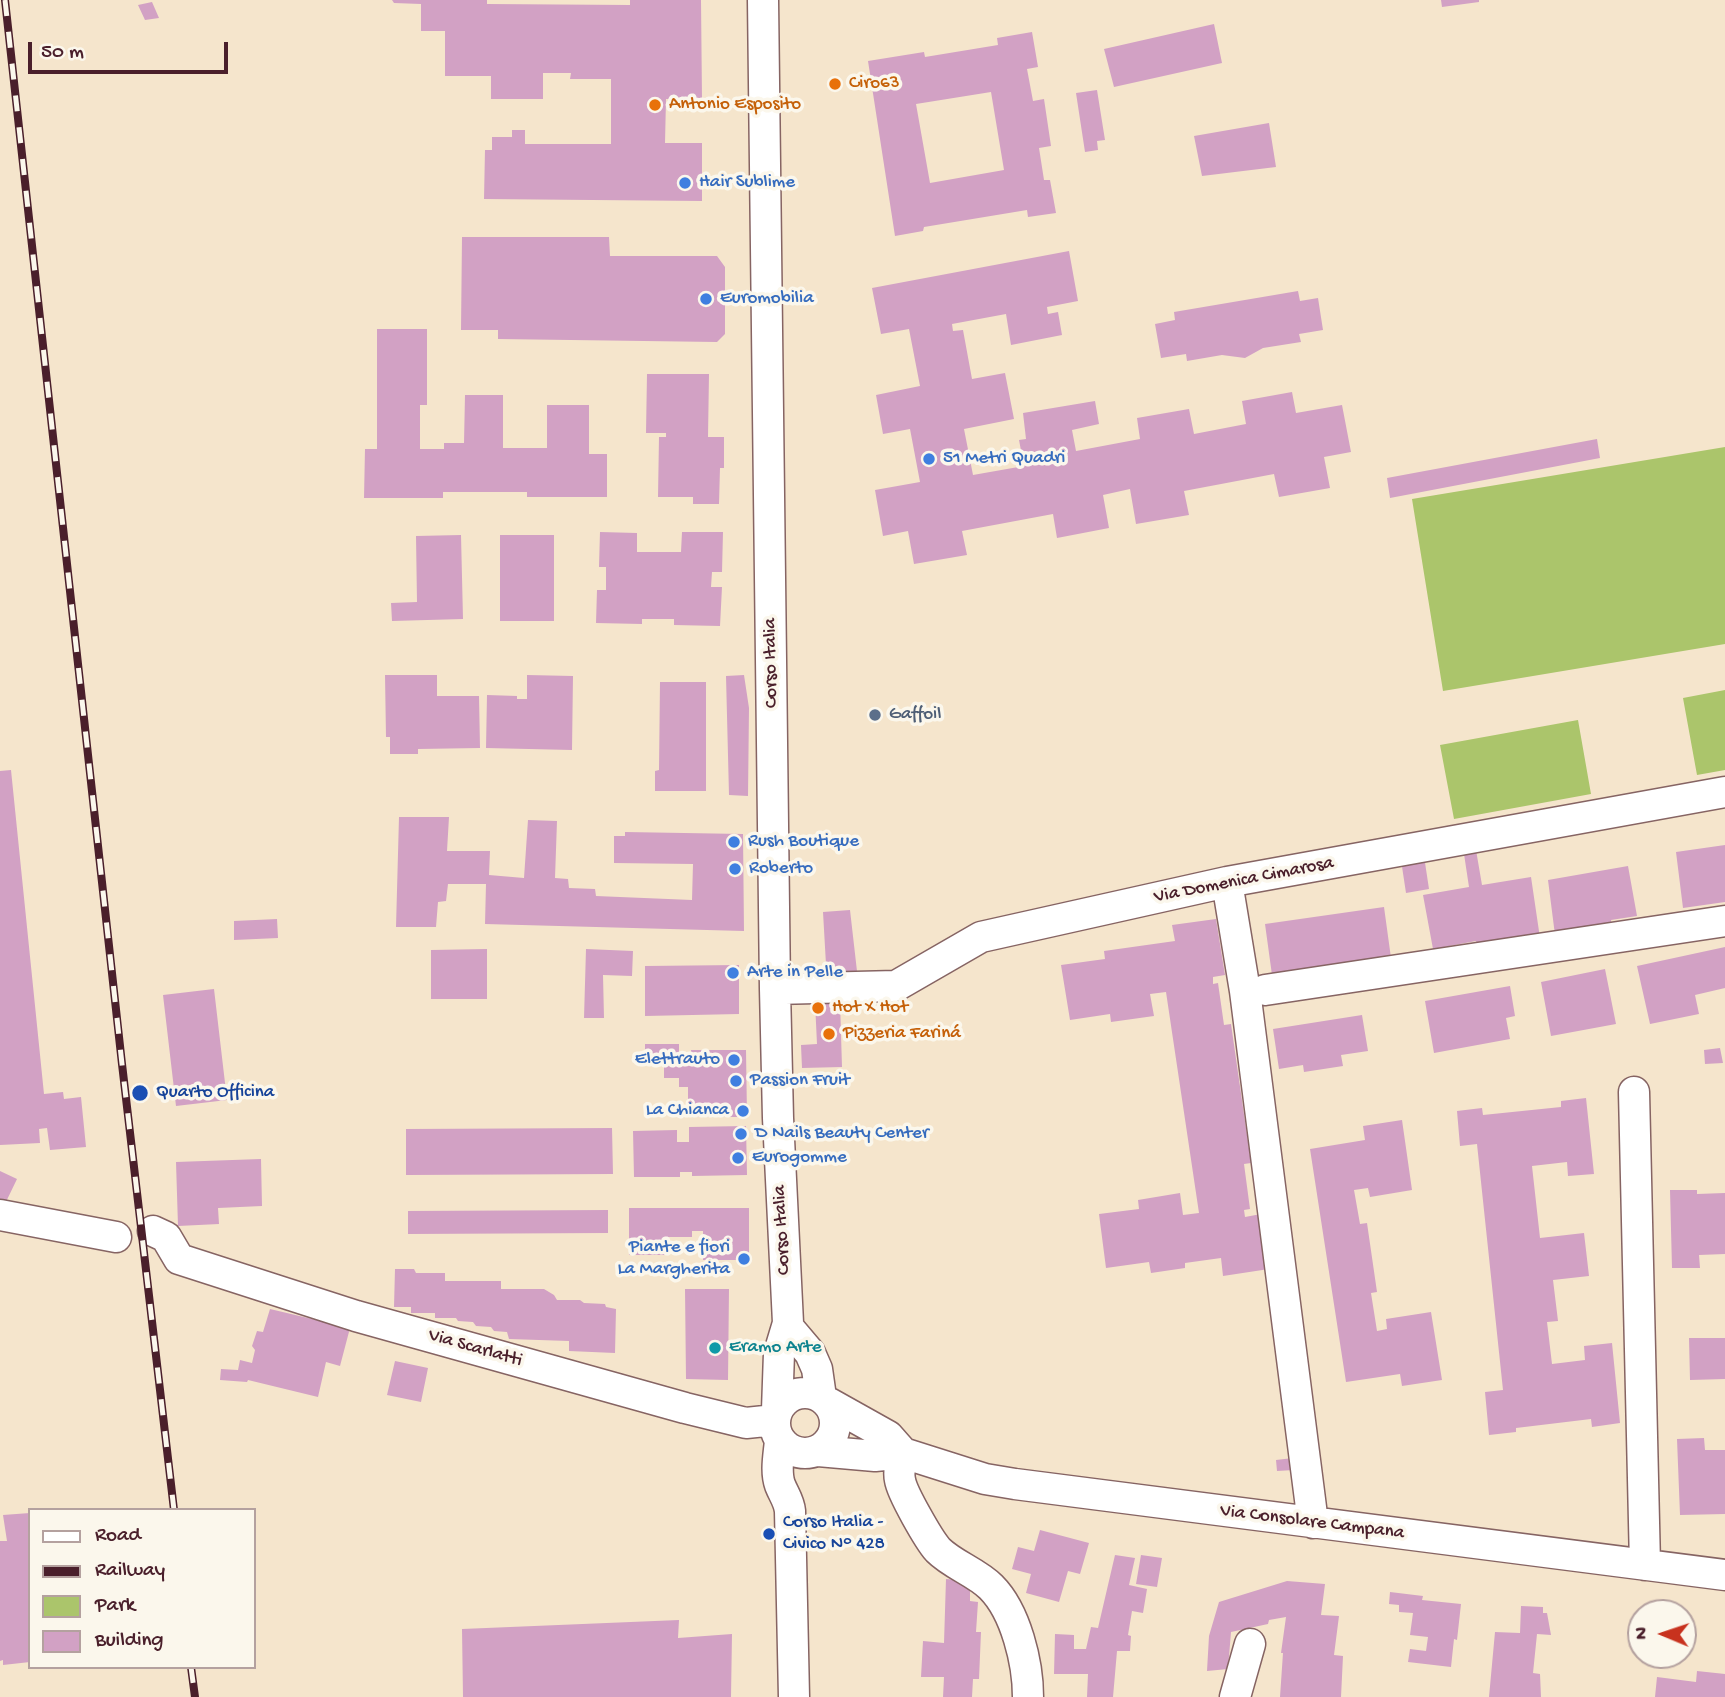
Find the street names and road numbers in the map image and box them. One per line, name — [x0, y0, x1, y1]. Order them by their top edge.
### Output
street label: Corso Italia — [760, 618, 784, 708]
street label: Via Domenica Cimarosa — [1152, 852, 1336, 910]
street label: Corso Italia — [769, 1184, 797, 1276]
street label: Via Scarlatti — [425, 1325, 525, 1373]
street label: Via Consolare Campana — [1219, 1500, 1405, 1546]

